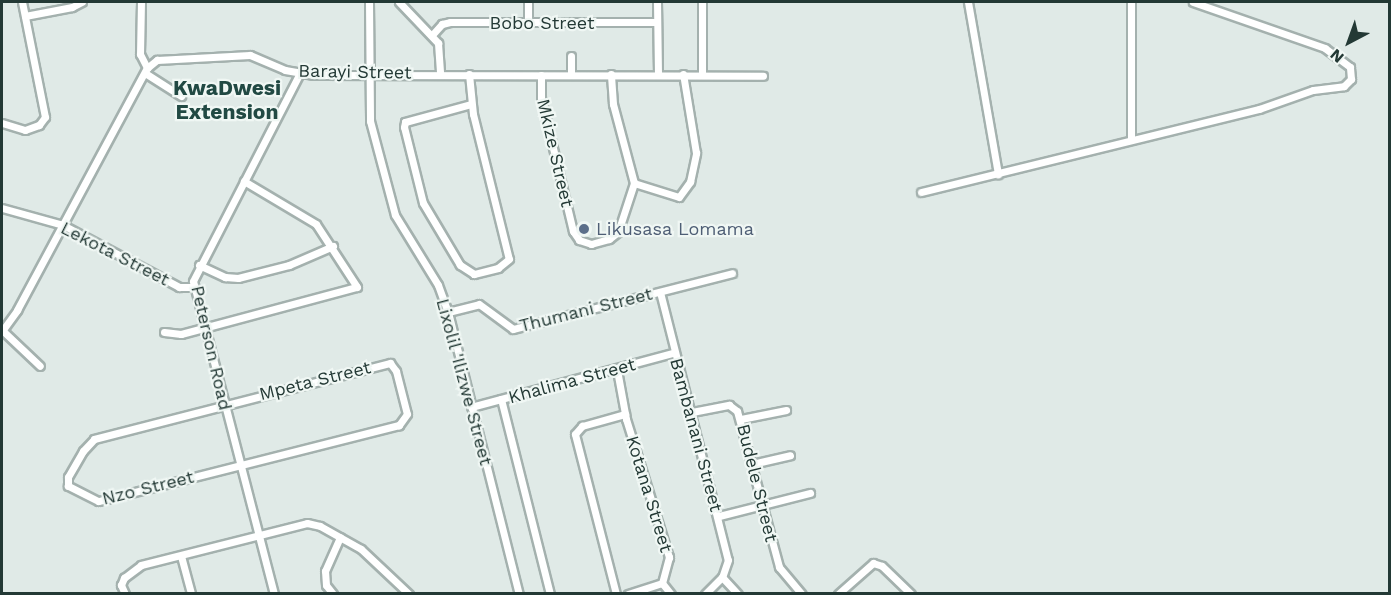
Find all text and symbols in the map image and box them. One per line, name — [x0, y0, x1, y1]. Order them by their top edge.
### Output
street label: Bobo Street — [490, 12, 594, 34]
north arrow — [1319, 12, 1379, 72]
text: N — [1326, 45, 1348, 67]
street label: Barayi Street — [298, 60, 412, 84]
district label: KwaDwesi Extension — [173, 75, 281, 125]
street label: Mkize Street — [532, 97, 578, 209]
street label: Lekota Street — [57, 217, 173, 291]
place label: Likusasa Lomama — [596, 218, 754, 240]
marker: Likusasa Lomama — [577, 222, 591, 236]
street label: Thumani Street — [517, 283, 655, 337]
street label: Peterson Road — [186, 284, 236, 412]
street label: Lixolil 'Ilizwe Street — [431, 296, 497, 468]
street label: Khalima Street — [506, 354, 638, 408]
street label: Bambanani Street — [665, 356, 727, 514]
street label: Mpeta Street — [257, 357, 373, 405]
street label: Budele Street — [732, 422, 782, 544]
street label: Kotana Street — [621, 433, 677, 555]
street label: Nzo Street — [100, 466, 196, 510]

